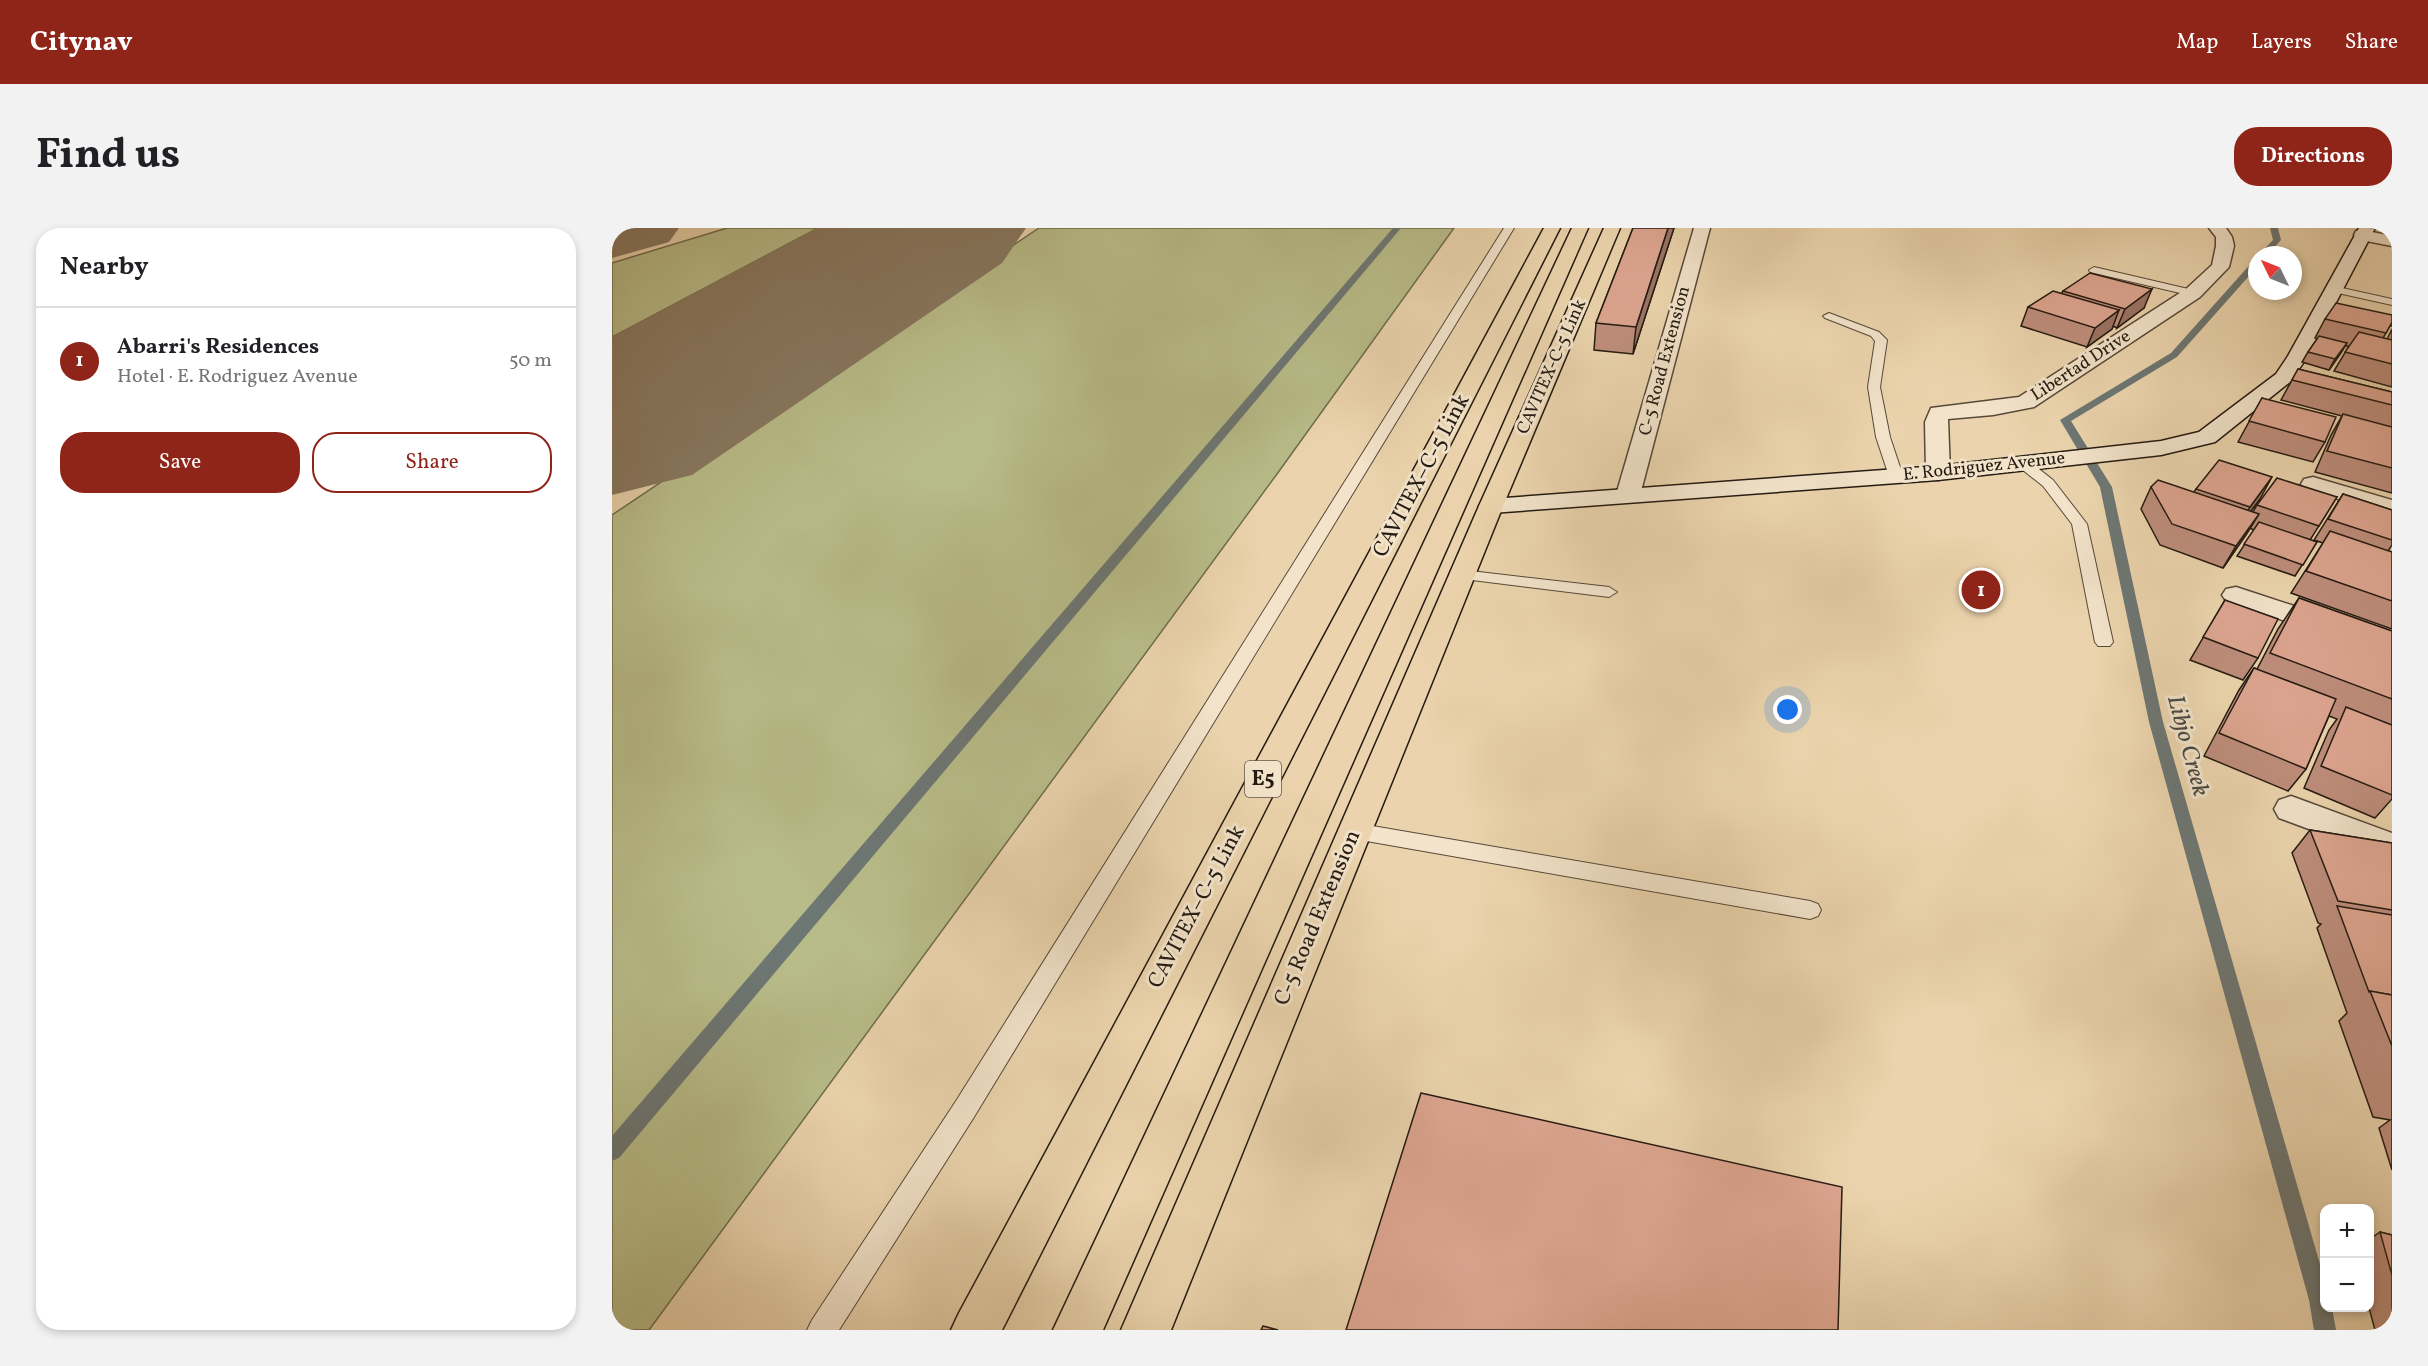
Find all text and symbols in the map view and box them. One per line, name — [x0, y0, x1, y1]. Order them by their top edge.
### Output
text: Citynav — [30, 23, 133, 62]
text: Map — [2176, 28, 2218, 57]
text: Layers — [2251, 28, 2312, 57]
text: Share — [2345, 28, 2398, 57]
text: Find us — [36, 127, 180, 186]
button: Directions — [2234, 127, 2392, 186]
north arrow — [2248, 246, 2302, 300]
text: Nearby — [60, 249, 149, 285]
street label: C-5 Road Extension — [1633, 283, 1697, 439]
street label: CAVITEX-C-5 Link — [1511, 295, 1593, 439]
street label: Libertad Drive — [2026, 324, 2136, 408]
text: Abarri's Residences — [117, 332, 319, 363]
text: 1 — [75, 347, 84, 375]
text: 50 m — [509, 347, 552, 375]
text: Hotel · E. Rodriguez Avenue — [117, 363, 358, 391]
street label: CAVITEX–C-5 Link — [1366, 389, 1478, 563]
button: Save — [60, 432, 300, 493]
button: Share — [312, 432, 552, 493]
street label: E. Rodriguez Avenue — [1902, 446, 2066, 488]
pin: 1 — [1962, 568, 2000, 613]
water label: Libjo Creek — [2157, 692, 2217, 800]
your location — [1773, 695, 1802, 724]
road number: E5 — [1245, 761, 1281, 797]
street label: CAVITEX–C-5 Link — [1141, 820, 1253, 994]
street label: C-5 Road Extension — [1267, 825, 1369, 1011]
map controls — [2320, 1204, 2374, 1312]
button: + — [2320, 1204, 2374, 1258]
button: − — [2320, 1258, 2374, 1312]

